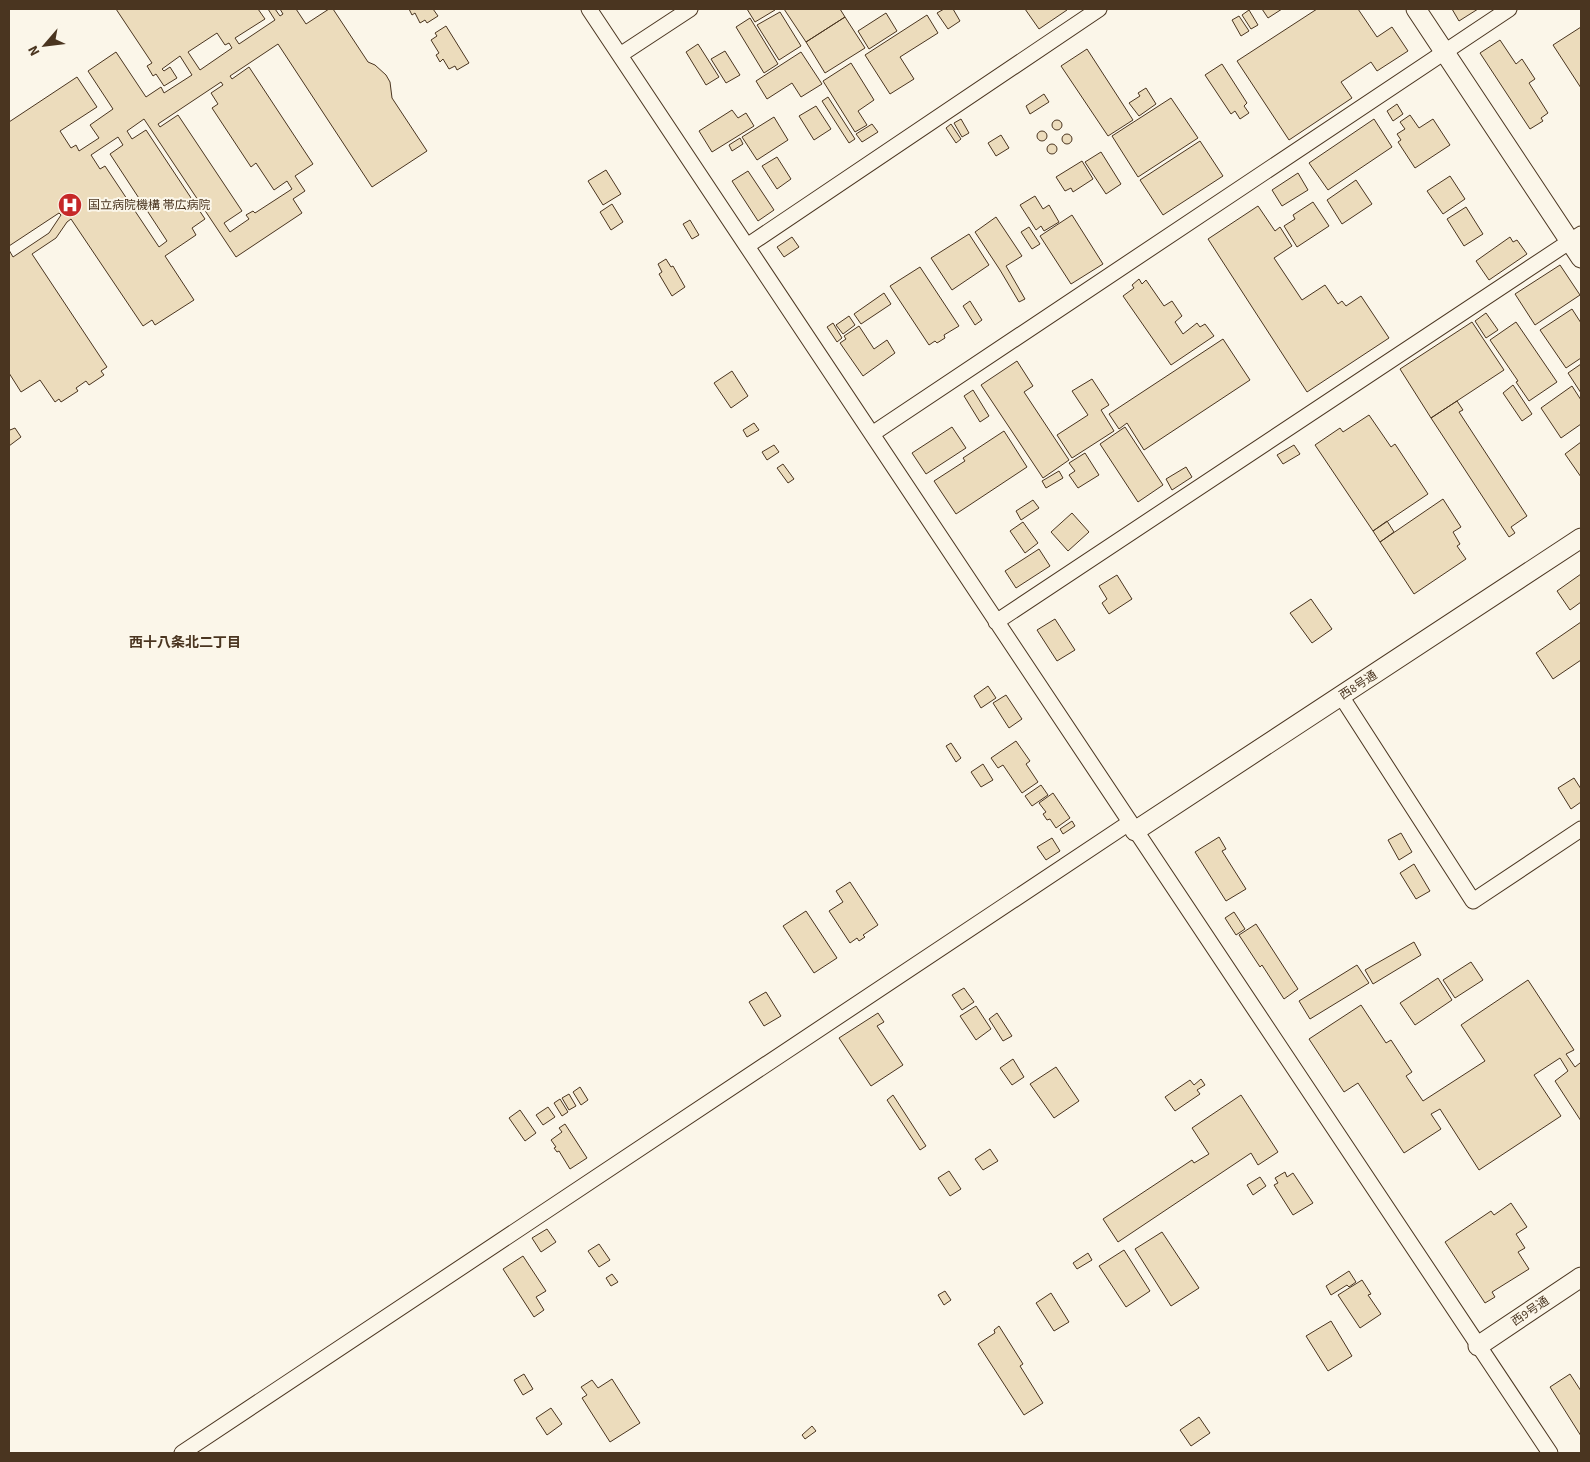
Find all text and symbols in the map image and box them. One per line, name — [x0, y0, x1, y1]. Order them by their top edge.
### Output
north arrow — [20, 20, 70, 70]
text: N — [23, 42, 45, 59]
hospital icon: 国立病院機構 帯広病院 — [57, 192, 83, 218]
place label: 国立病院機構 帯広病院 — [88, 197, 210, 214]
district label: 西十八条北二丁目 — [129, 633, 241, 653]
street label: 西8号通 — [1336, 667, 1381, 704]
street label: 西9号通 — [1508, 1293, 1552, 1330]

